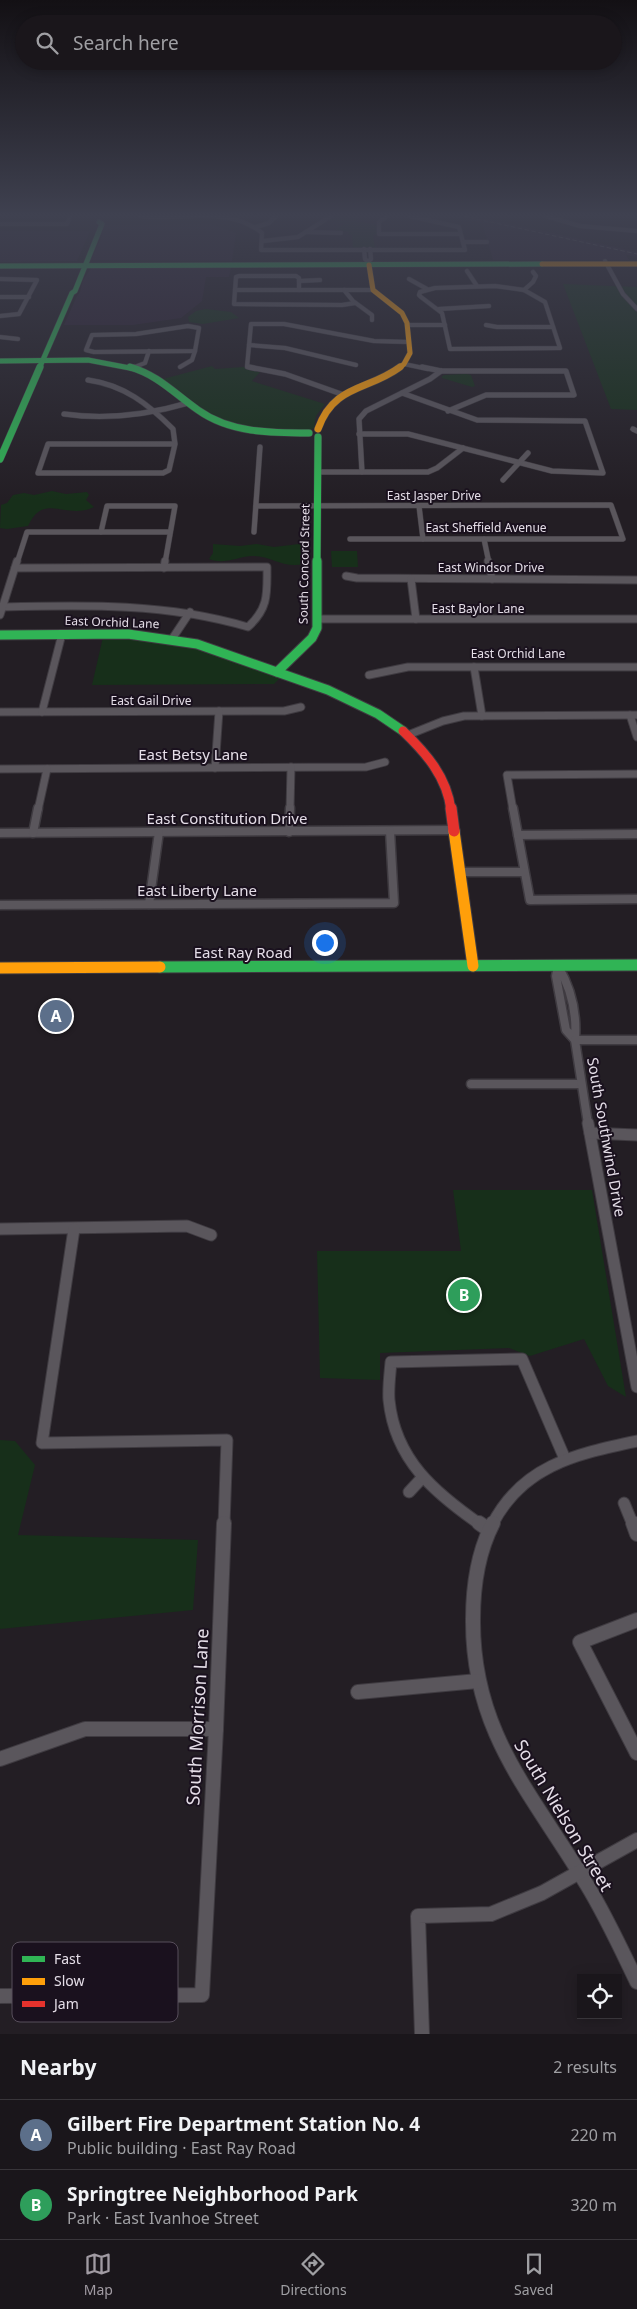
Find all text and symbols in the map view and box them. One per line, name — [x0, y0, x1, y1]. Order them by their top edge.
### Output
search box — [15, 15, 622, 70]
icon: search — [33, 29, 61, 57]
text: Search here — [73, 30, 179, 56]
street label: East Jasper Drive — [387, 487, 481, 504]
street label: South Concord Street — [294, 503, 314, 624]
street label: East Sheffield Avenue — [425, 519, 547, 536]
street label: East Windsor Drive — [438, 559, 544, 576]
street label: East Baylor Lane — [432, 600, 525, 617]
street label: East Orchid Lane — [64, 612, 160, 632]
street label: East Orchid Lane — [471, 645, 566, 662]
street label: East Gail Drive — [110, 692, 192, 709]
street label: East Betsy Lane — [138, 744, 248, 764]
street label: East Constitution Drive — [147, 808, 307, 828]
street label: East Liberty Lane — [137, 880, 257, 900]
your location — [312, 930, 338, 956]
street label: East Ray Road — [194, 942, 292, 962]
pin: A — [40, 997, 72, 1035]
street label: South Southwind Drive — [583, 1056, 631, 1218]
pin: B — [448, 1276, 480, 1314]
street label: South Morrison Lane — [180, 1628, 214, 1806]
street label: South Nielson Street — [509, 1735, 619, 1896]
legend — [12, 1942, 178, 2022]
text: Fast — [54, 1949, 81, 1968]
text: Slow — [54, 1971, 85, 1990]
map controls — [577, 1974, 622, 2019]
button: locate — [577, 1974, 622, 2019]
text: Jam — [52, 1994, 79, 2013]
text: Nearby — [20, 2053, 96, 2081]
text: 2 results — [553, 2056, 617, 2078]
text: Gilbert Fire Department Station No. 4 — [67, 2111, 420, 2137]
text: A — [30, 2124, 42, 2146]
text: 220 m — [570, 2124, 617, 2146]
text: Public building · East Ray Road — [67, 2137, 296, 2159]
text: Springtree Neighborhood Park — [67, 2181, 358, 2207]
text: B — [31, 2194, 41, 2216]
text: 320 m — [570, 2194, 617, 2216]
text: Park · East Ivanhoe Street — [67, 2207, 259, 2229]
tab: Map — [84, 2250, 113, 2299]
tab: Directions — [280, 2250, 347, 2299]
tab: Saved — [514, 2250, 553, 2299]

